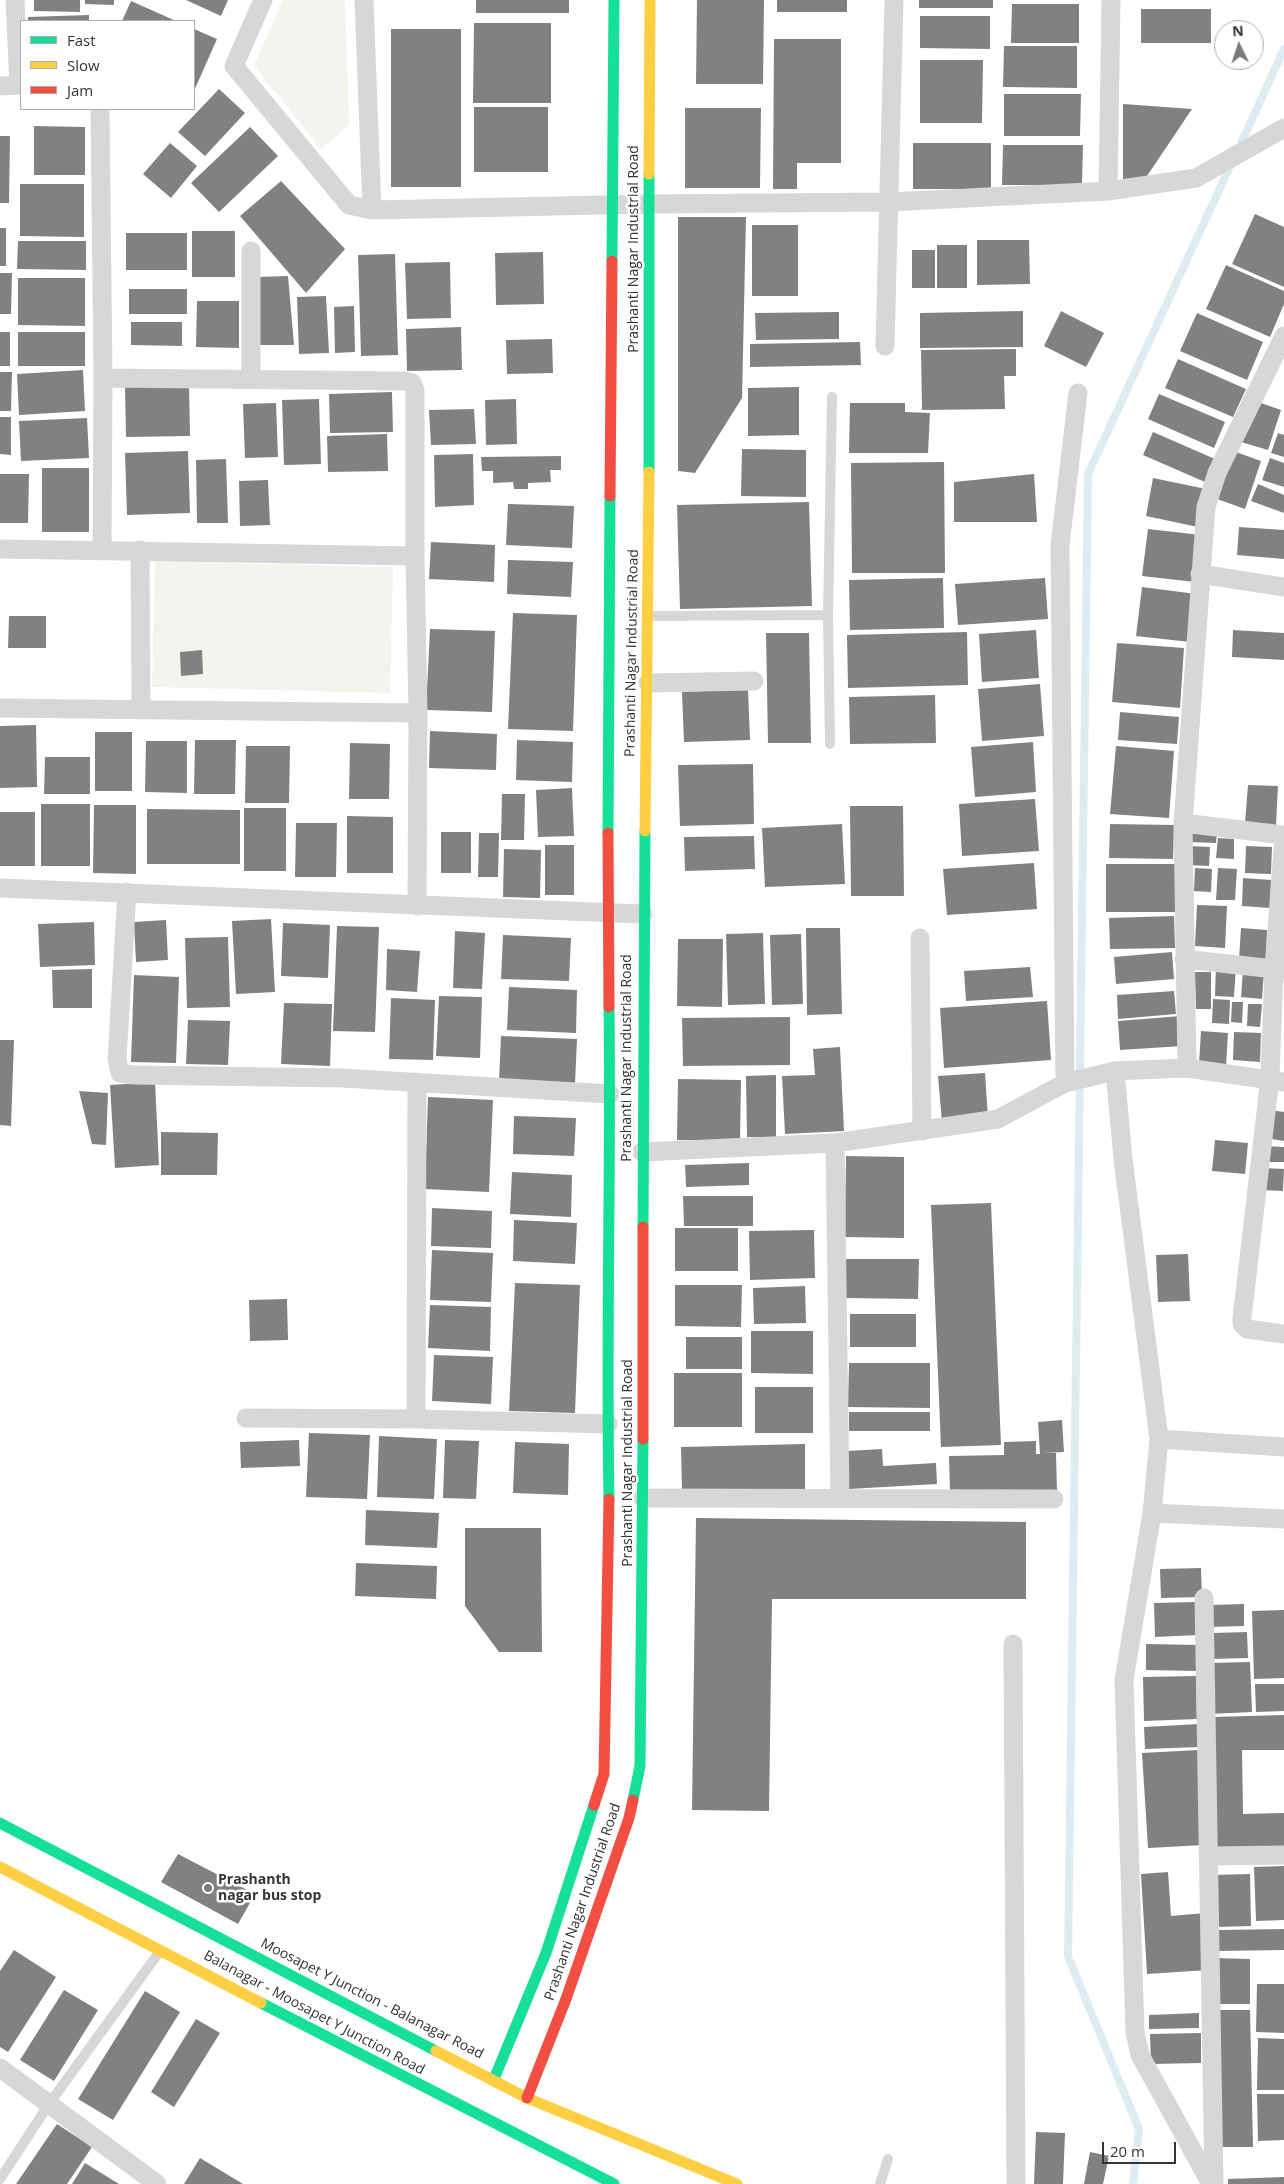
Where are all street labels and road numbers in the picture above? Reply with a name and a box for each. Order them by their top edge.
street label: Prashanti Nagar Industrial Road [626,145,642,353]
street label: Prashanti Nagar Industrial Road [622,549,642,757]
street label: Prashanti Nagar Industrial Road [619,954,635,1162]
street label: Prashanti Nagar Industrial Road [620,1359,636,1567]
street label: Prashanti Nagar Industrial Road [541,1801,625,2003]
street label: Moosapet Y Junction - Balanagar Road [258,1935,486,2063]
street label: Balanagar - Moosapet Y Junction Road [201,1947,427,2079]

